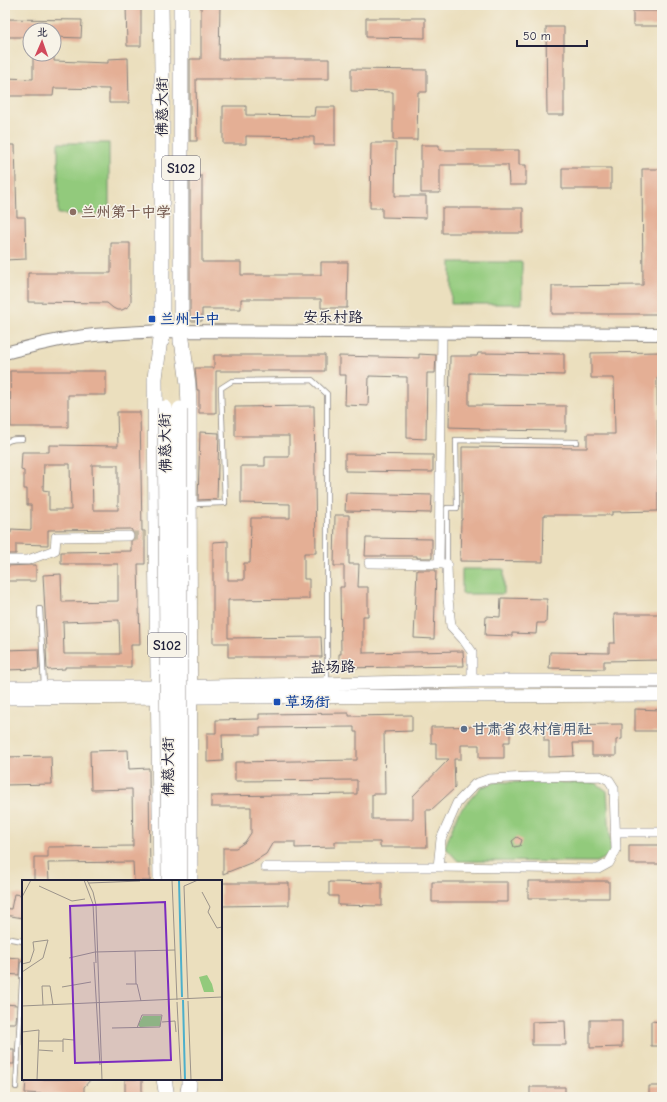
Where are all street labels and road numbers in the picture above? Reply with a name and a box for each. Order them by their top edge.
street label: 佛慈大街 [153,77,171,137]
road number: S102 [162,156,200,180]
street label: 安乐村路 [303,308,363,326]
street label: 佛慈大街 [155,413,175,473]
road number: S102 [148,633,186,657]
street label: 盐场路 [310,658,356,676]
street label: 佛慈大街 [159,737,177,797]

